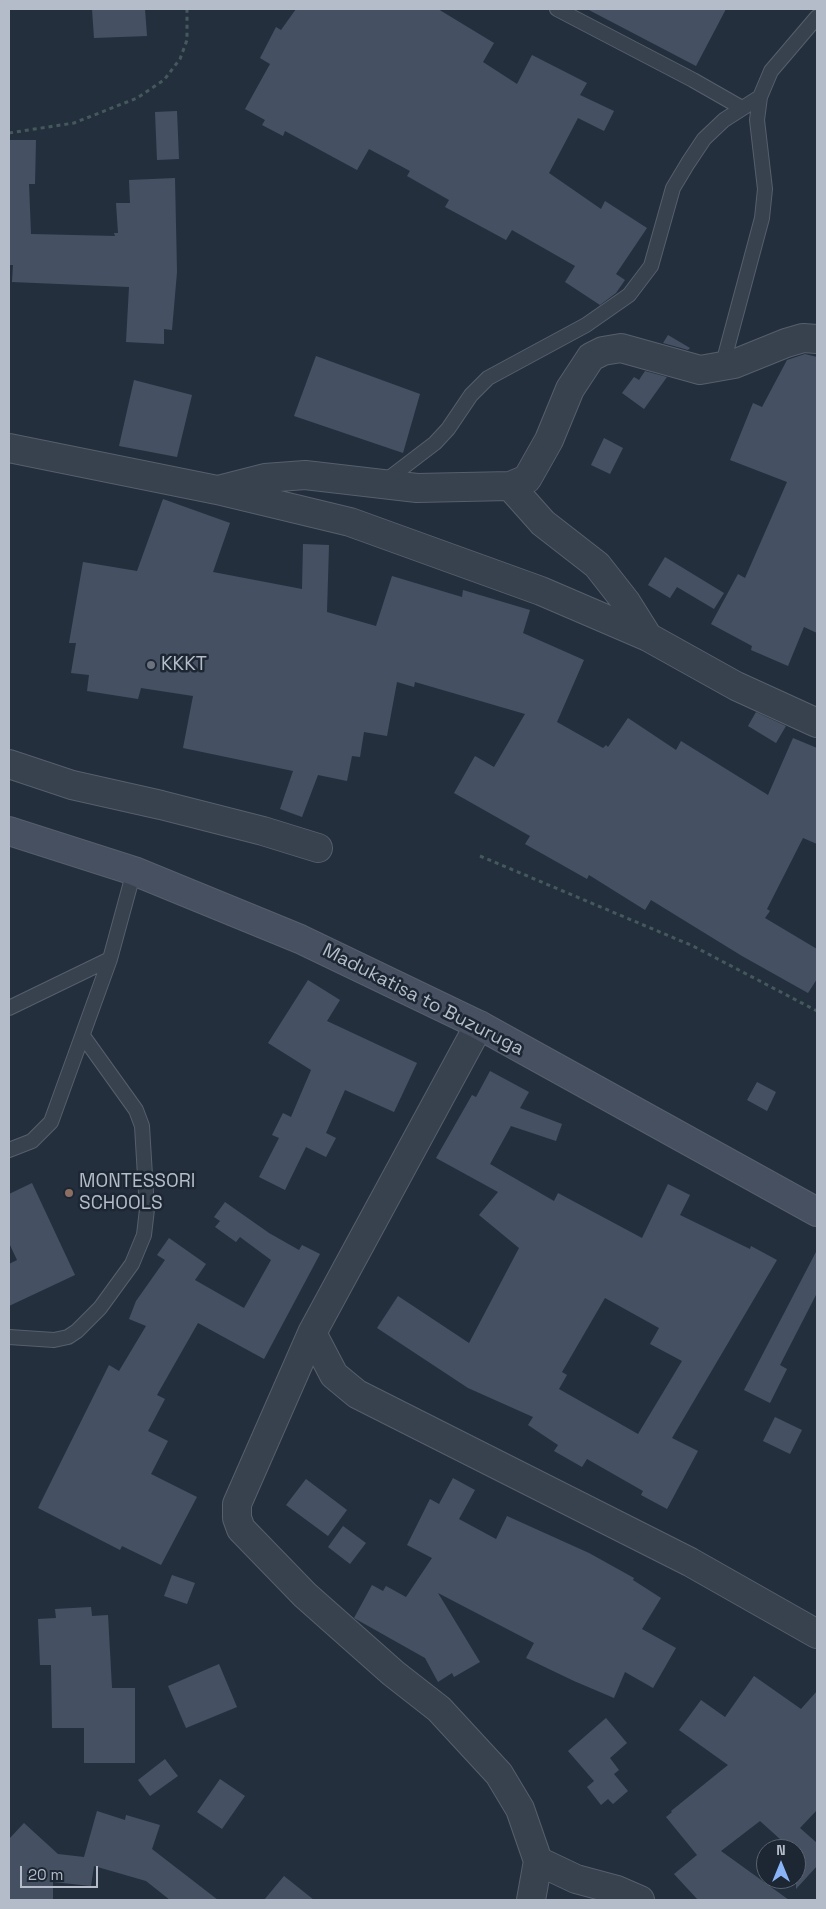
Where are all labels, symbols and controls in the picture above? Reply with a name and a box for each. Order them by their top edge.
place label: KKKT [161,654,207,676]
marker: KKKT [145,659,157,671]
street label: Madukatisa to Buzuruga [318,939,528,1061]
place label: MONTESSORI SCHOOLS [79,1171,195,1215]
marker: MONTESSORI SCHOOLS [63,1187,75,1199]
north arrow [756,1839,806,1889]
text: N [776,1841,786,1859]
scale bar [22,1856,100,1888]
text: 20 m [28,1865,63,1884]

